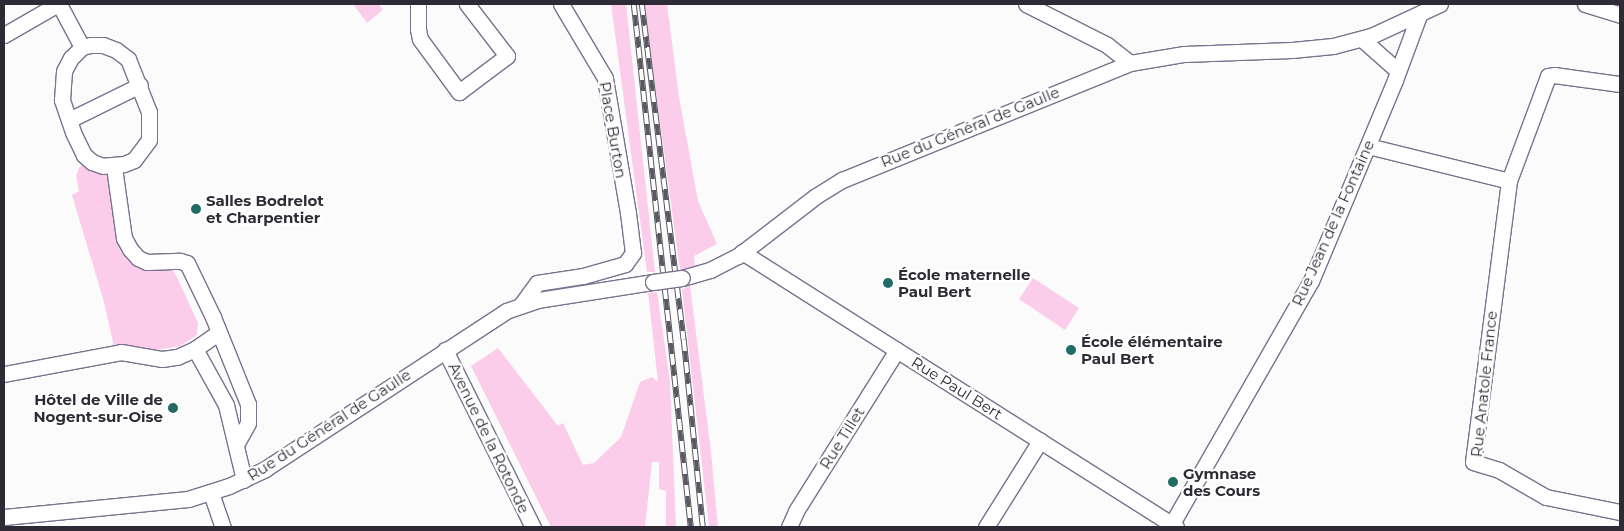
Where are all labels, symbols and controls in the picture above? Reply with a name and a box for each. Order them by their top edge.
street label: Place Burton [596,80,630,180]
street label: Rue du Général de Gaulle [878,83,1062,171]
street label: Rue Jean de la Fontaine [1288,137,1378,309]
place label: Salles Bodrelot et Charpentier [206,191,324,226]
marker: Salles Bodrelot et Charpentier [190,203,202,215]
place label: École maternelle Paul Bert [898,265,1030,300]
marker: École maternelle Paul Bert [882,277,894,289]
street label: Rue Anatole France [1467,310,1501,458]
place label: École élémentaire Paul Bert [1081,332,1223,367]
marker: École élémentaire Paul Bert [1065,344,1077,356]
street label: Rue Paul Bert [908,353,1006,423]
street label: Avenue de la Rotonde [445,360,533,516]
street label: Rue du Général de Gaulle [244,365,414,485]
place label: Hôtel de Ville de Nogent-sur-Oise [34,390,163,425]
marker: Hôtel de Ville de Nogent-sur-Oise [167,402,179,414]
street label: Rue Tillet [816,404,868,472]
place label: Gymnase des Cours [1183,464,1260,499]
marker: Gymnase des Cours [1167,476,1179,488]

